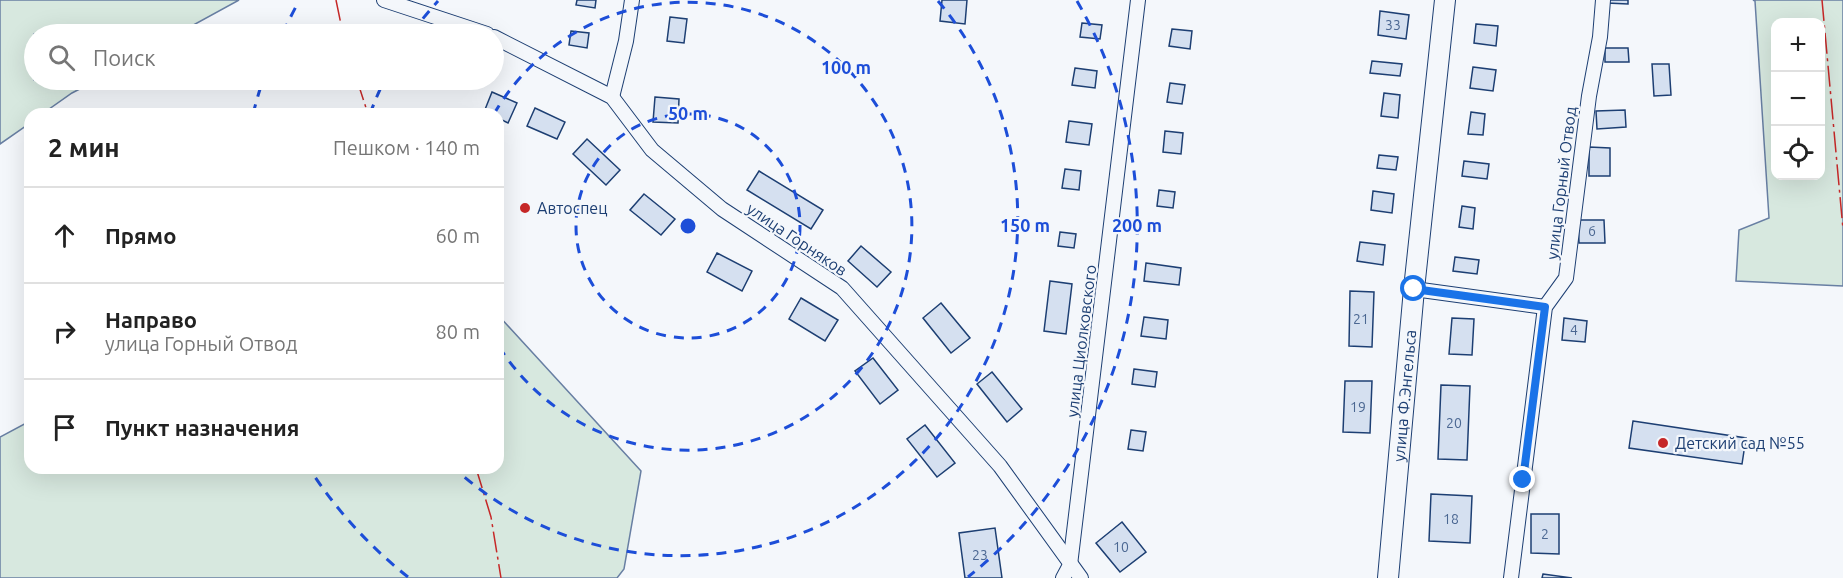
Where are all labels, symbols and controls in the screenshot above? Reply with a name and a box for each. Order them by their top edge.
house number: 33 [1385,17,1401,33]
map controls [1771,18,1825,180]
button: + [1771,18,1825,72]
search box [24,24,504,90]
icon: search [45,41,78,74]
text: Поиск [93,45,156,70]
text: 100 m [821,57,871,77]
button: − [1771,72,1825,126]
text: 50 m [668,103,708,123]
street label: улица Горный Отвод [1543,105,1579,261]
button: locate [1771,126,1825,180]
text: 2 мин [48,133,120,162]
text: Пешком · 140 m [333,136,480,159]
place label: Автоспец [537,199,607,217]
street label: улица Горняков [744,199,850,279]
marker: Автоспец [518,201,532,215]
text: 150 m [1000,215,1050,235]
text: 200 m [1112,215,1162,235]
centre of rings [678,216,698,236]
icon: ahead [48,219,81,252]
text: Прямо [105,223,176,248]
house number: 6 [1588,223,1596,239]
text: 60 m [436,224,480,247]
street label: улица Циолковского [1063,264,1099,418]
route start [1400,275,1426,301]
text: Направо [105,307,197,332]
house number: 21 [1353,311,1369,327]
icon: right [48,315,81,348]
text: 80 m [436,320,480,343]
house number: 4 [1570,322,1578,338]
street label: улица Ф.Энгельса [1389,329,1419,463]
text: улица Горный Отвод [105,332,298,355]
house number: 19 [1350,399,1366,415]
icon: arrive [48,411,81,444]
text: Пункт назначения [105,415,299,440]
house number: 20 [1446,415,1462,431]
place label: Детский сад №55 [1675,434,1805,452]
marker: Детский сад №55 [1656,436,1670,450]
route end [1509,466,1535,492]
house number: 18 [1443,511,1459,527]
house number: 2 [1541,526,1549,542]
house number: 10 [1113,539,1129,555]
house number: 23 [972,547,988,563]

